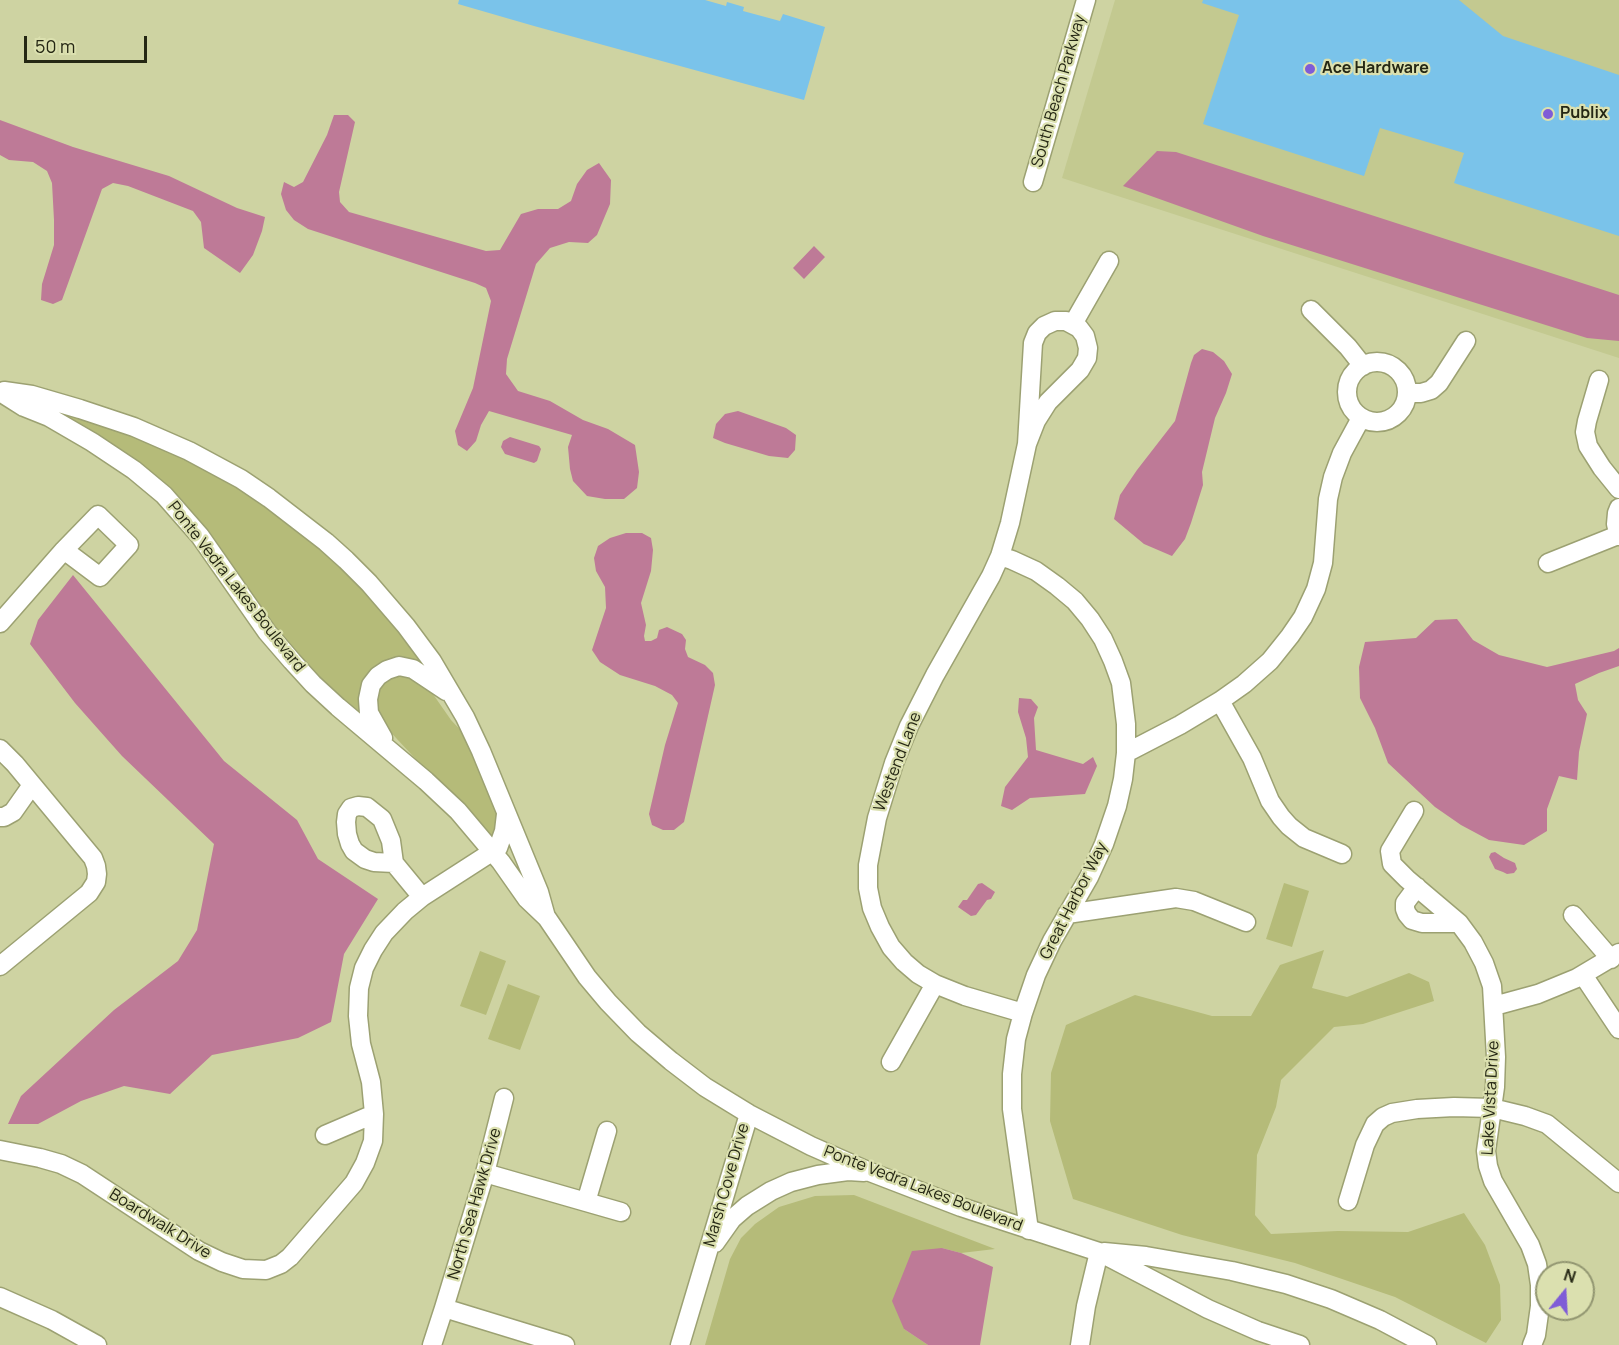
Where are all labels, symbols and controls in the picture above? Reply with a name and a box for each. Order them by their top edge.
street label: South Beach Parkway [1028,12,1090,170]
scale bar [27,24,150,62]
text: 50 m [35,34,75,58]
place label: Ace Hardware [1322,59,1429,79]
marker: Ace Hardware [1303,62,1317,76]
place label: Publix [1560,104,1608,124]
marker: Publix [1541,107,1555,121]
street label: Ponte Vedra Lakes Boulevard [163,498,309,676]
street label: Westend Lane [870,710,926,814]
street label: Great Harbor Way [1036,839,1112,963]
street label: Lake Vista Drive [1478,1040,1504,1156]
street label: Marsh Cove Drive [700,1121,754,1249]
street label: North Sea Hawk Drive [444,1126,506,1282]
street label: Ponte Vedra Lakes Boulevard [821,1142,1025,1236]
street label: Boardwalk Drive [106,1185,214,1263]
north arrow [1535,1261,1595,1321]
text: N [1561,1264,1579,1288]

